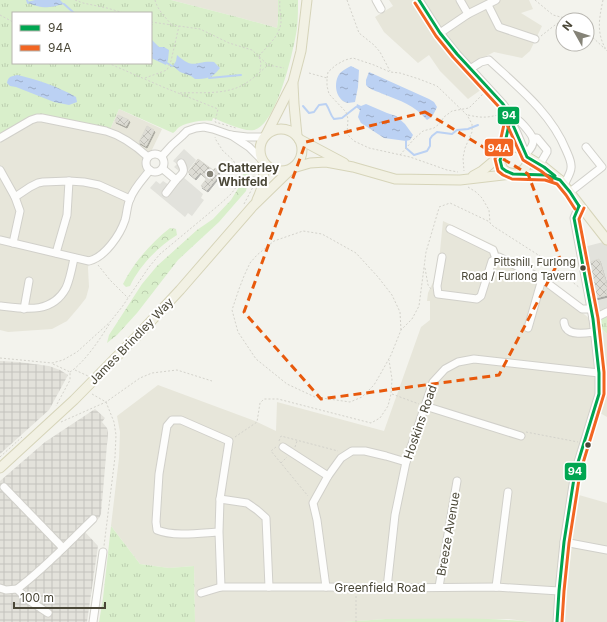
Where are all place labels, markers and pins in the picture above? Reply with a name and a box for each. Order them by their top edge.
place label: Chatterley Whitfeld [218,160,280,189]
marker: Chatterley Whitfeld [205,169,215,179]
place label: Pittshill, Furlong Road / Furlong Tavern [461,255,576,283]
marker: Pittshill, Furlong Road / Furlong Tavern [578,263,588,273]
unlabelled marker [583,440,593,450]

